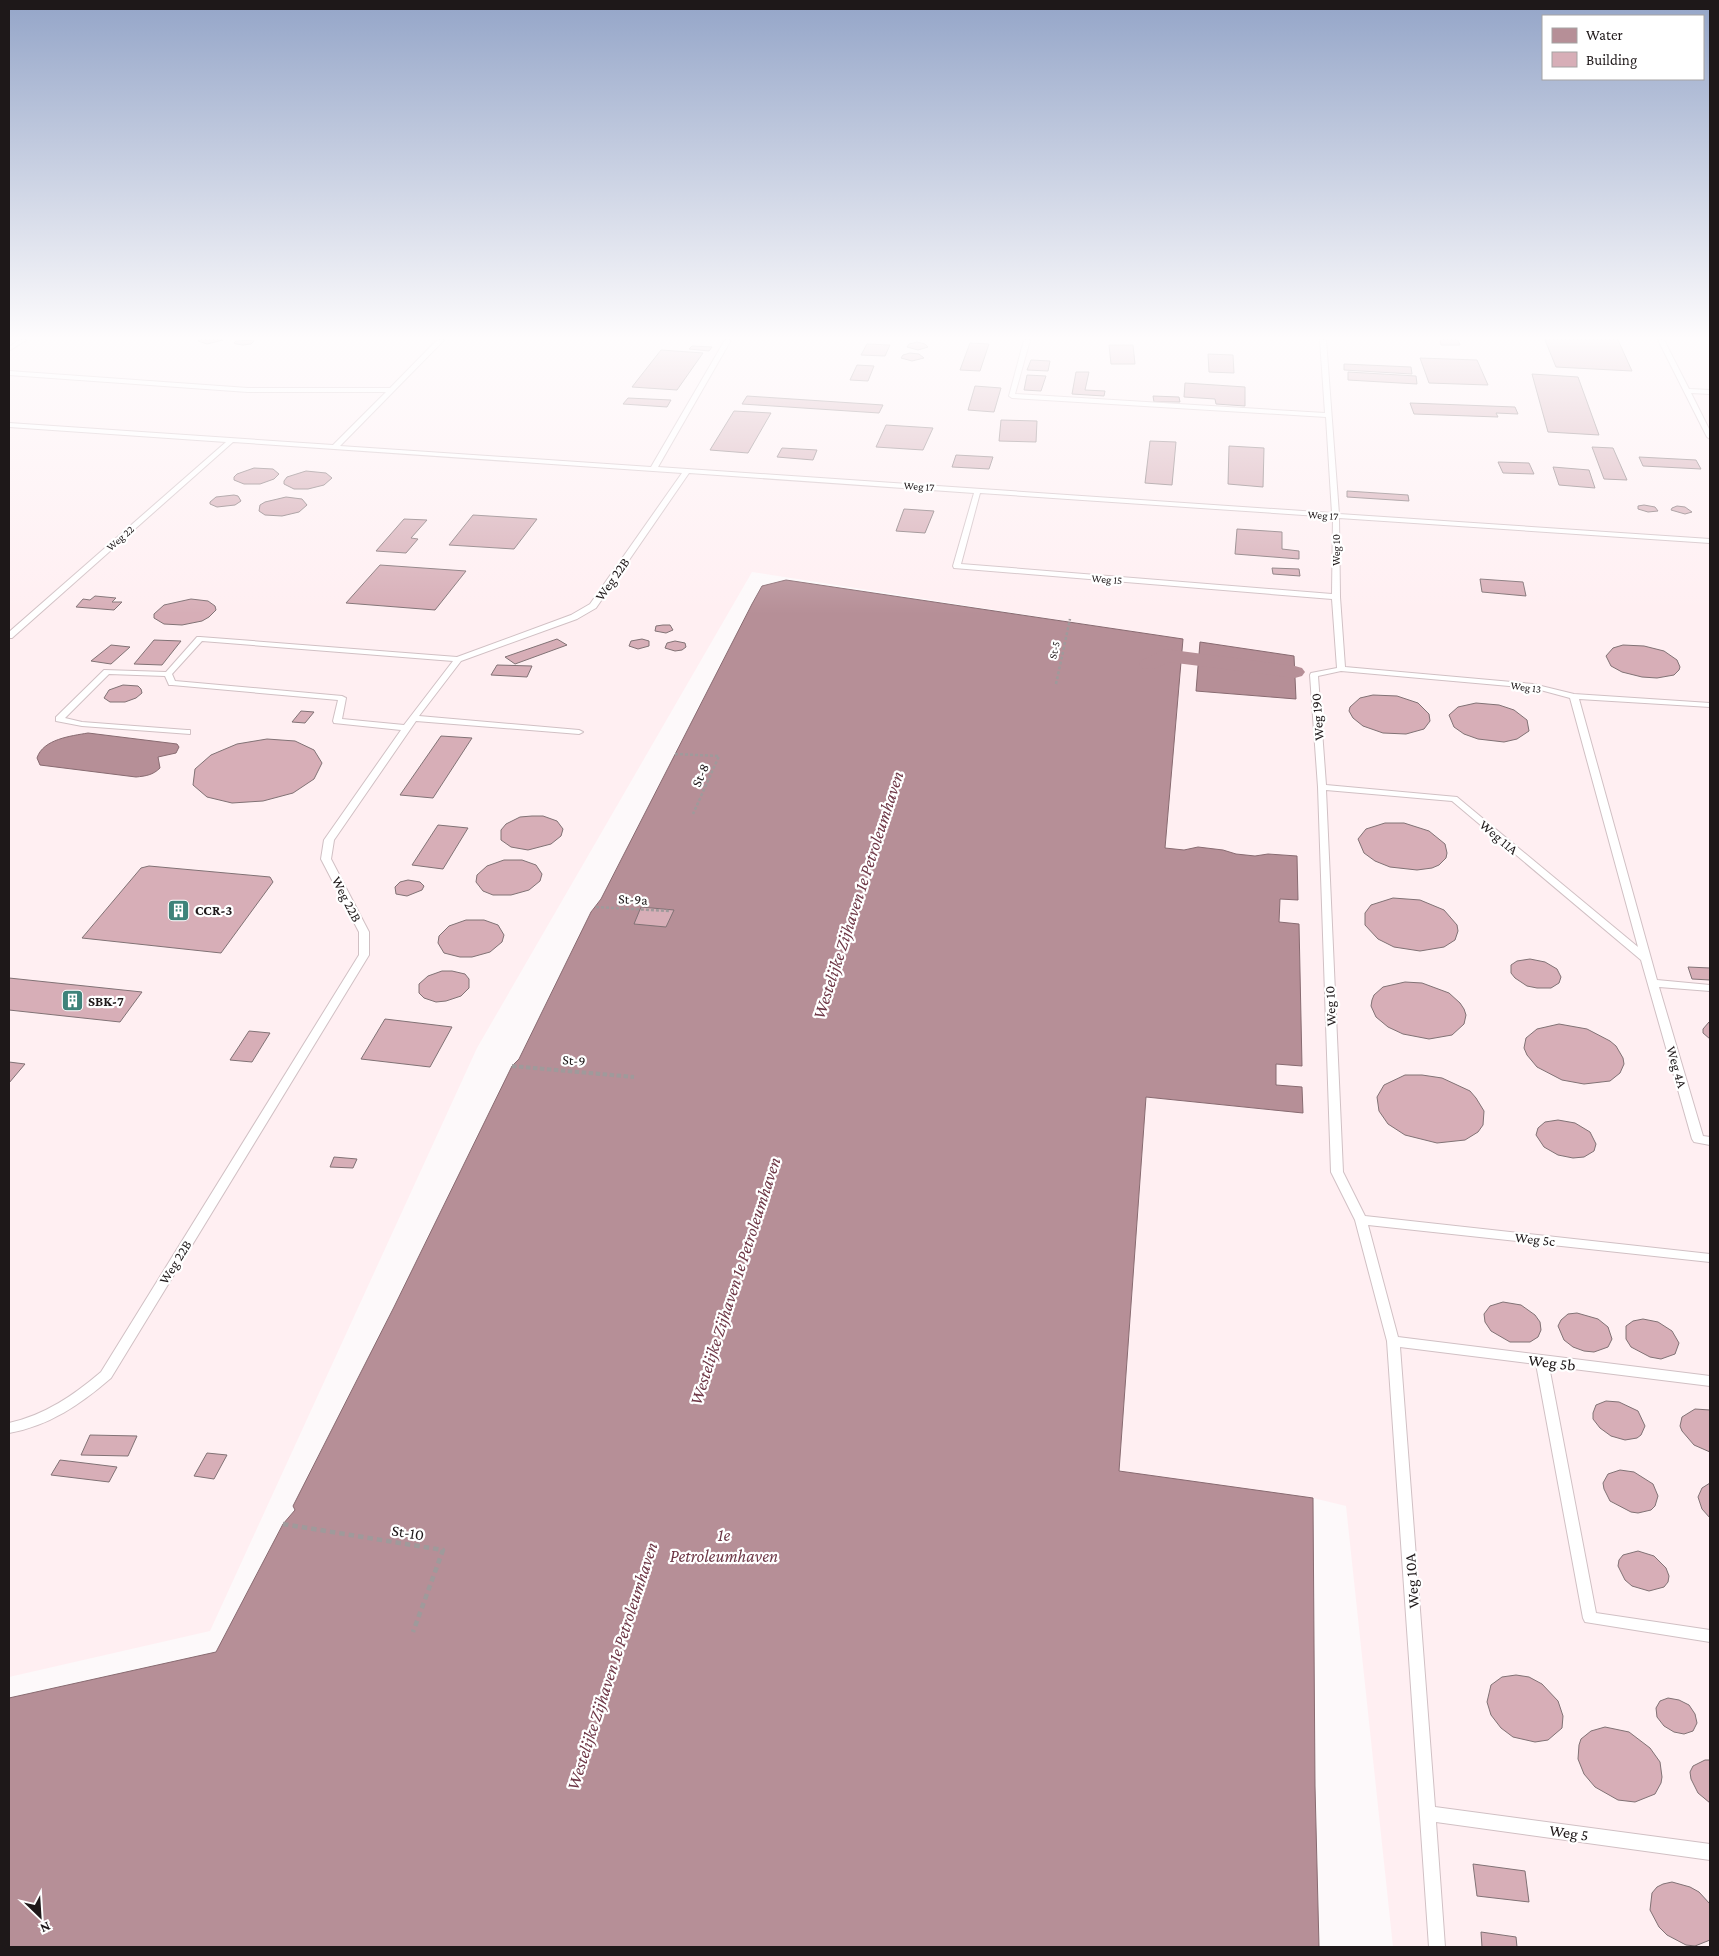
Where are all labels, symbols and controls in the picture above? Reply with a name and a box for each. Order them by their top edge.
legend [1542,15,1704,80]
text: Water [1586,27,1623,43]
text: Building [1586,52,1637,69]
street label: Weg 17 [903,479,935,494]
street label: Weg 17 [1307,508,1339,523]
street label: Weg 22 [104,523,137,554]
street label: Weg 10 [1330,534,1343,566]
street label: Weg 22B [591,554,633,604]
street label: Weg 15 [1091,572,1123,587]
street label: St-5 [1046,640,1062,660]
street label: Weg 13 [1510,679,1542,696]
street label: Weg 190 [1307,693,1327,741]
street label: St-8 [688,761,712,789]
water label: Westelijke Zijhaven 1e Petroleumhaven [808,769,909,1022]
street label: Weg 11A [1477,816,1521,858]
street label: Weg 22B [329,874,365,925]
street label: St-9a [618,890,649,908]
building icon: CCR-3 [167,898,191,922]
place label: CCR-3 [195,902,232,918]
street label: Weg 10 [1321,985,1339,1026]
building icon: SBK-7 [60,989,84,1013]
place label: SBK-7 [88,993,124,1009]
street label: Weg 4A [1663,1044,1691,1090]
street label: St-9 [562,1051,586,1069]
water label: Westelijke Zijhaven 1e Petroleumhaven [685,1155,786,1408]
street label: Weg 5c [1514,1229,1556,1249]
street label: Weg 22B [155,1237,195,1287]
street label: Weg 5b [1527,1351,1577,1375]
street label: St-10 [390,1522,425,1543]
water label: 1e Petroleumhaven [670,1525,778,1566]
water label: Westelijke Zijhaven 1e Petroleumhaven [562,1540,663,1793]
street label: Weg 10A [1401,1552,1423,1609]
street label: Weg 5 [1548,1821,1590,1845]
north arrow [15,1891,65,1941]
text: N [37,1919,53,1937]

